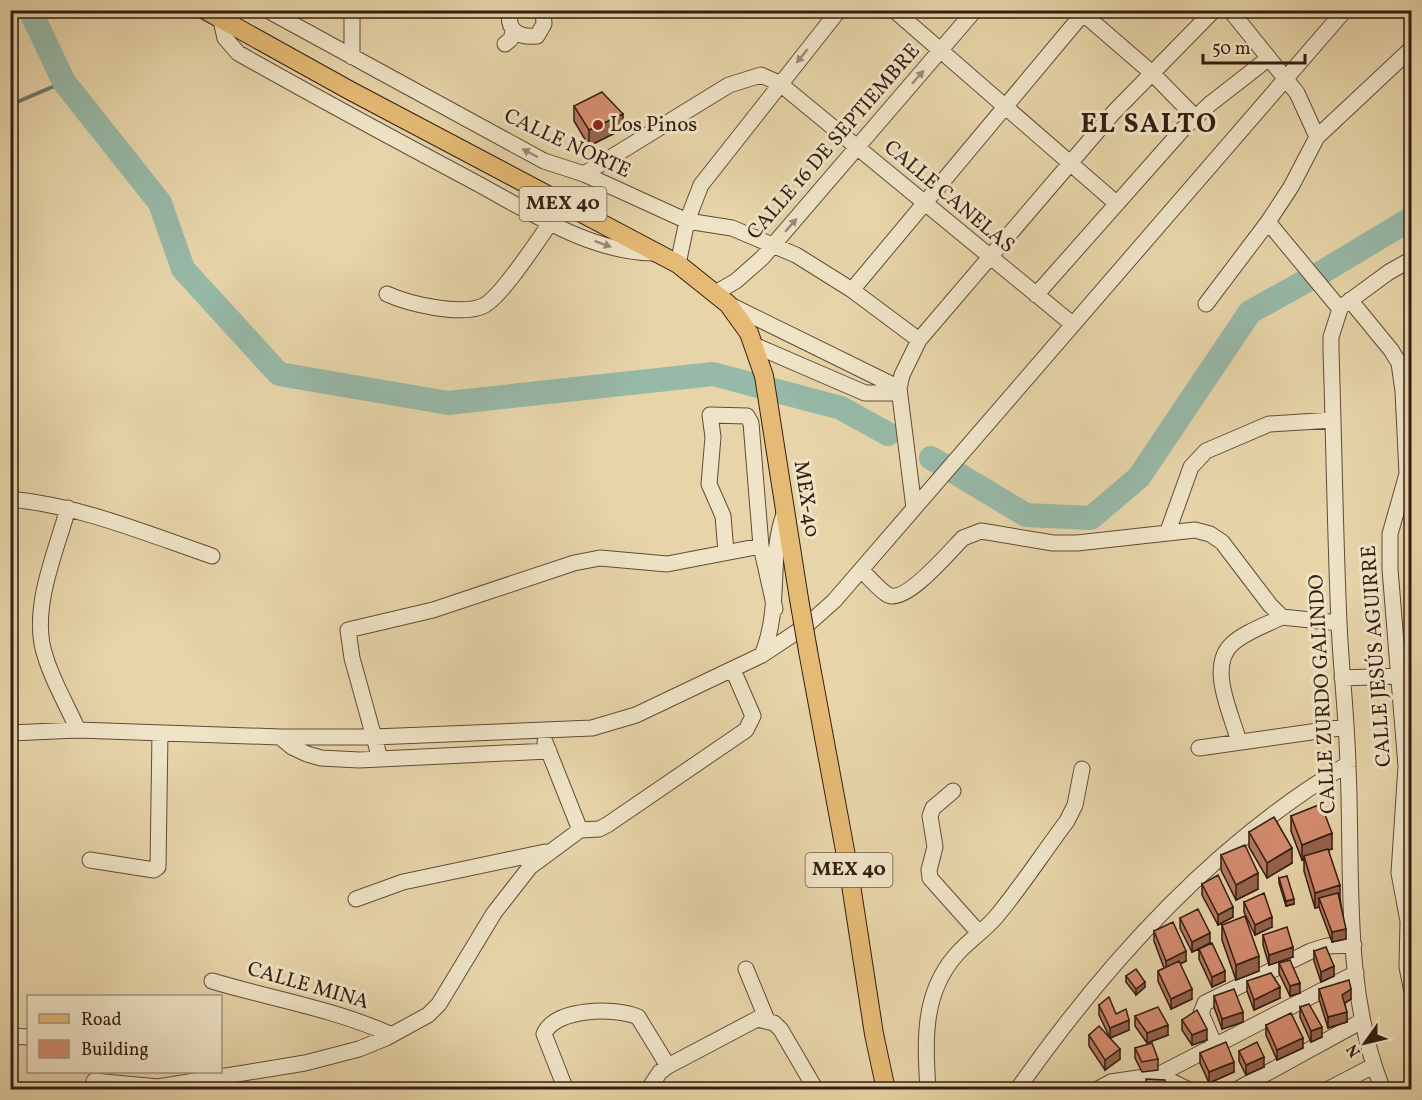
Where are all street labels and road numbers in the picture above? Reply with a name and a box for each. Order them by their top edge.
street label: CALLE 16 DE SEPTIEMBRE [741,38,927,246]
street label: CALLE NORTE [499,102,635,186]
street label: CALLE CANELAS [877,134,1021,260]
road number: MEX 40 [520,187,606,221]
street label: MEX-40 [786,459,826,539]
street label: CALLE JESÚS AGUIRRE [1355,544,1399,768]
street label: CALLE ZURDO GALINDO [1302,573,1344,815]
road number: MEX 40 [806,853,892,887]
street label: CALLE MINA [244,955,372,1017]

